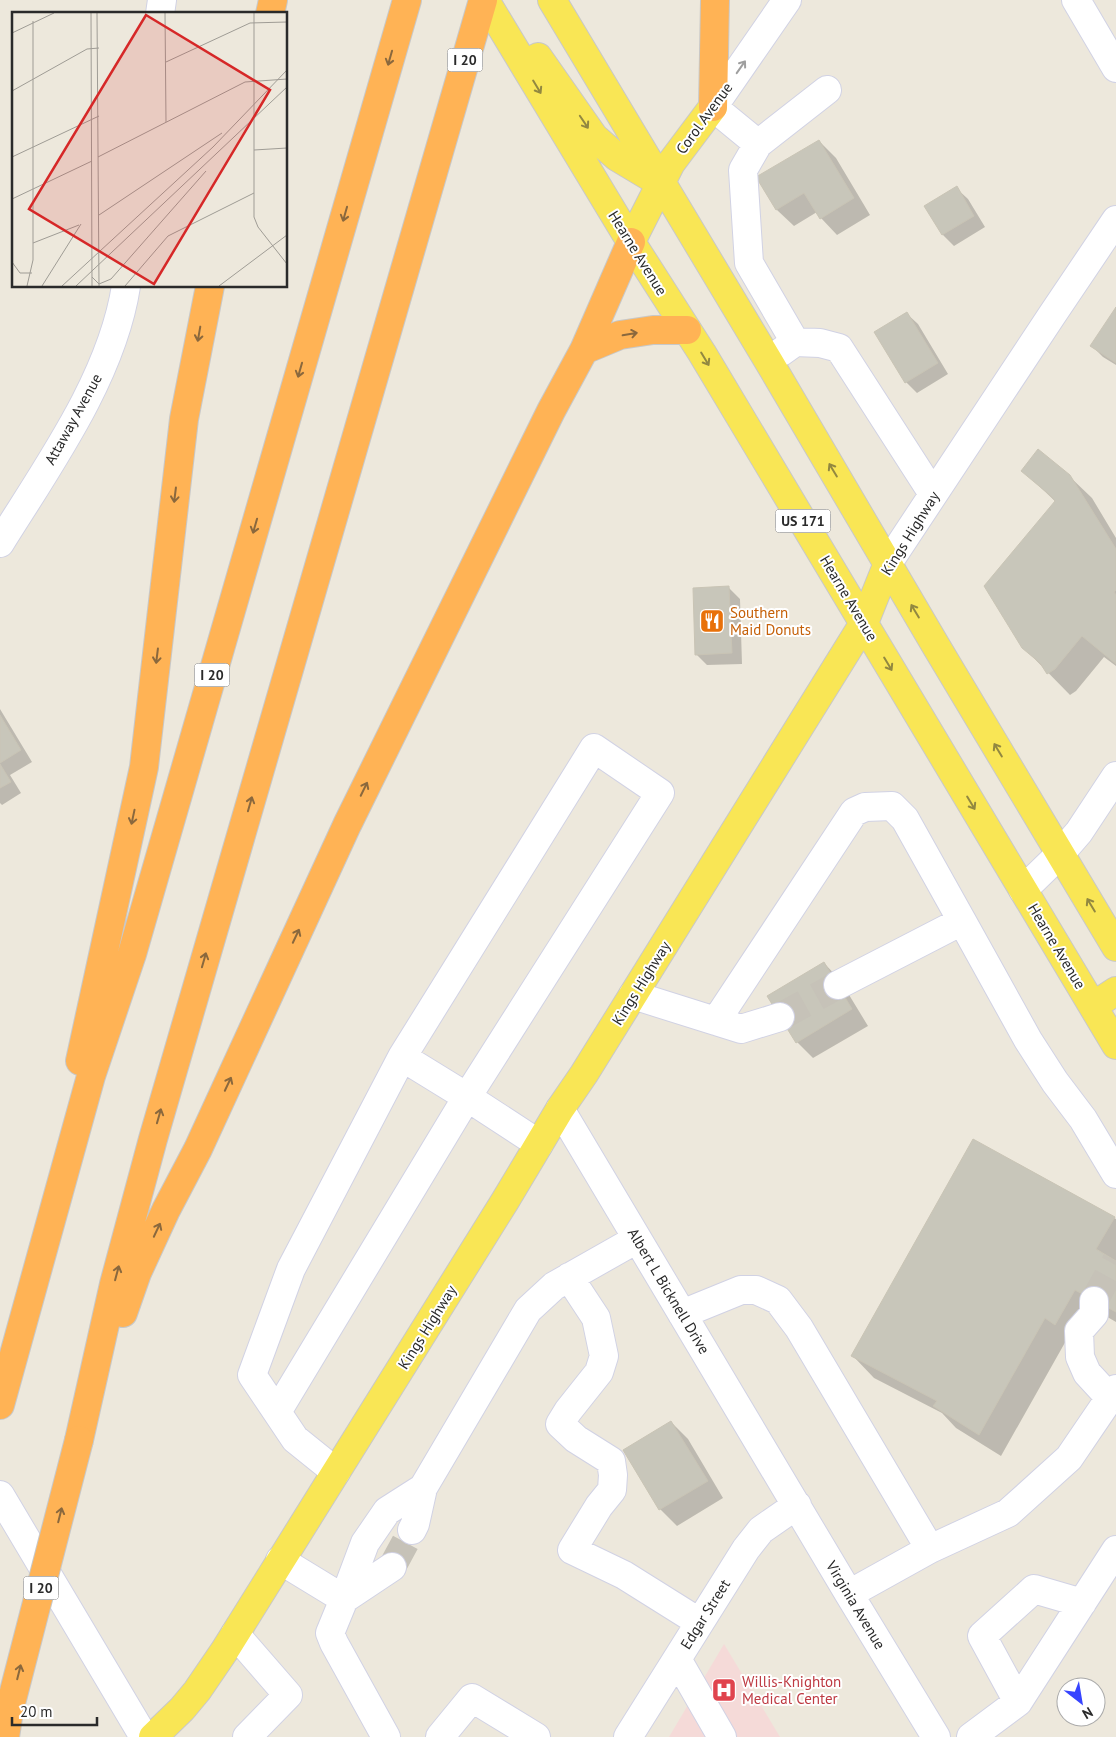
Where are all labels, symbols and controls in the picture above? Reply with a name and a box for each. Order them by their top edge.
inset map [12,12,288,288]
road number: I 20 [448,48,482,72]
one-way arrow [385,49,395,65]
one-way arrow [736,60,746,74]
street label: Corol Avenue [672,78,736,158]
one-way arrow [533,79,543,93]
one-way arrow [579,115,589,129]
one-way arrow [340,205,350,221]
street label: Hearne Avenue [604,207,672,299]
one-way arrow [194,326,204,342]
one-way arrow [621,328,637,338]
one-way arrow [701,352,711,366]
one-way arrow [295,361,305,377]
street label: Attaway Avenue [40,370,106,468]
one-way arrow [828,464,838,478]
one-way arrow [170,486,180,502]
street label: Kings Highway [877,487,943,579]
road number: US 171 [776,510,830,532]
one-way arrow [250,518,260,534]
street label: Hearne Avenue [816,552,882,644]
place label: Southern Maid Donuts [730,603,811,639]
one-way arrow [910,604,920,618]
restaurant icon: Southern Maid Donuts [699,608,725,634]
one-way arrow [152,648,162,664]
one-way arrow [883,656,893,670]
road number: I 20 [194,664,230,686]
one-way arrow [993,744,1003,758]
one-way arrow [360,782,369,797]
one-way arrow [245,796,255,812]
one-way arrow [967,796,977,810]
one-way arrow [128,808,137,824]
one-way arrow [1085,898,1095,912]
street label: Hearne Avenue [1024,900,1090,992]
one-way arrow [291,929,301,944]
street label: Kings Highway [608,937,674,1029]
one-way arrow [200,952,210,968]
one-way arrow [224,1077,233,1092]
one-way arrow [155,1108,165,1124]
one-way arrow [153,1223,162,1238]
street label: Albert L Bicknell Drive [624,1225,714,1357]
one-way arrow [113,1265,122,1281]
street label: Kings Highway [394,1281,460,1373]
one-way arrow [56,1508,65,1524]
street label: Virginia Avenue [822,1556,890,1653]
street label: Edgar Street [676,1575,734,1653]
road number: I 20 [23,1576,58,1600]
one-way arrow [15,1665,25,1681]
place label: Willis-Knighton Medical Center [742,1672,841,1708]
hospital icon: Willis-Knighton Medical Center [711,1677,737,1703]
north arrow [1056,1677,1106,1727]
scale bar [12,1694,98,1726]
text: 20 m [20,1702,53,1721]
text: N [1079,1703,1096,1723]

